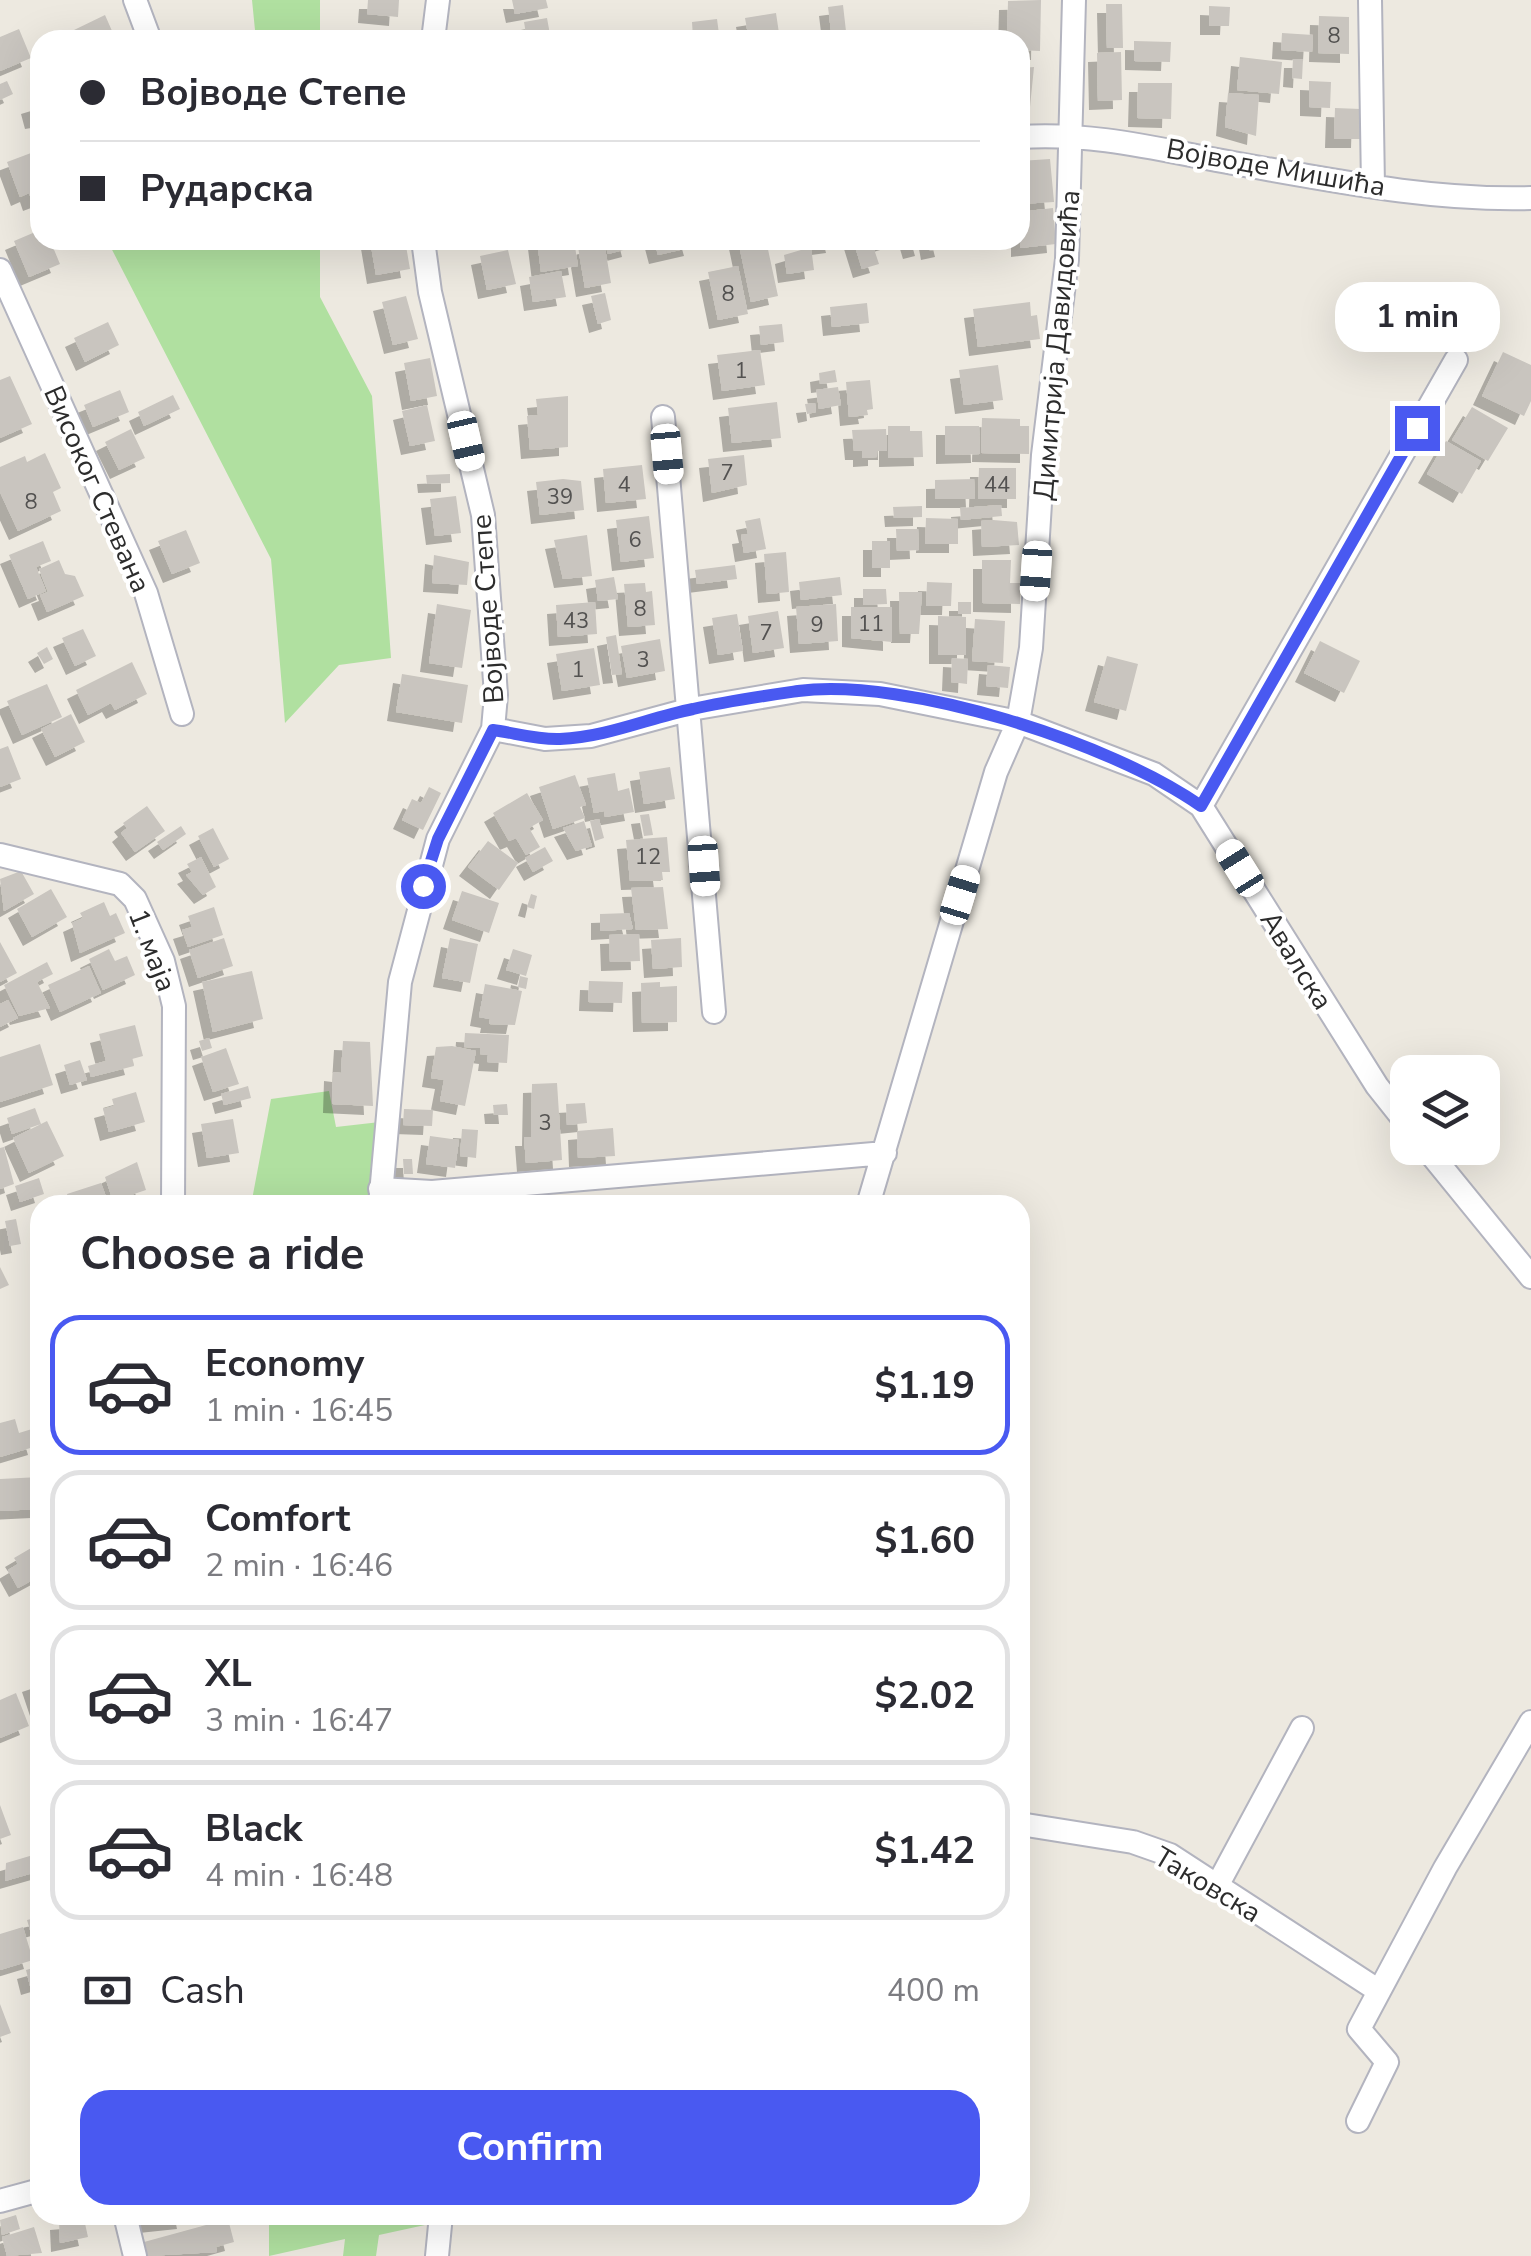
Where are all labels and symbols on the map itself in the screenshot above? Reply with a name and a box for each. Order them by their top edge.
house number: 8 [1327,21,1341,51]
street label: Војводе Мишића [1163,130,1388,206]
street label: Димитрија Давидовића [1024,188,1089,502]
house number: 8 [721,279,735,309]
callout: 1 min [1334,283,1500,353]
house number: 1 [734,356,748,386]
street label: Високог Стевана [34,380,160,599]
route end [1395,406,1440,451]
car [445,408,487,474]
car [649,423,685,485]
house number: 7 [720,458,734,488]
house number: 4 [617,470,631,500]
house number: 44 [984,470,1010,500]
house number: 39 [547,482,573,512]
house number: 8 [24,487,38,517]
street label: Војводе Степе [462,513,514,705]
house number: 6 [628,525,642,555]
car [1019,540,1053,602]
house number: 8 [633,594,647,624]
house number: 43 [563,606,589,636]
house number: 11 [858,609,884,639]
house number: 9 [810,610,824,640]
house number: 7 [759,618,773,648]
house number: 3 [636,645,650,675]
house number: 1 [571,655,585,685]
car [687,835,721,897]
car [1211,835,1269,901]
house number: 12 [635,842,661,872]
car [937,862,983,928]
route start [401,864,446,909]
street label: 1. маја [119,903,185,997]
street label: Авалска [1251,904,1341,1017]
house number: 3 [538,1108,552,1138]
street label: Таковска [1147,1838,1268,1932]

